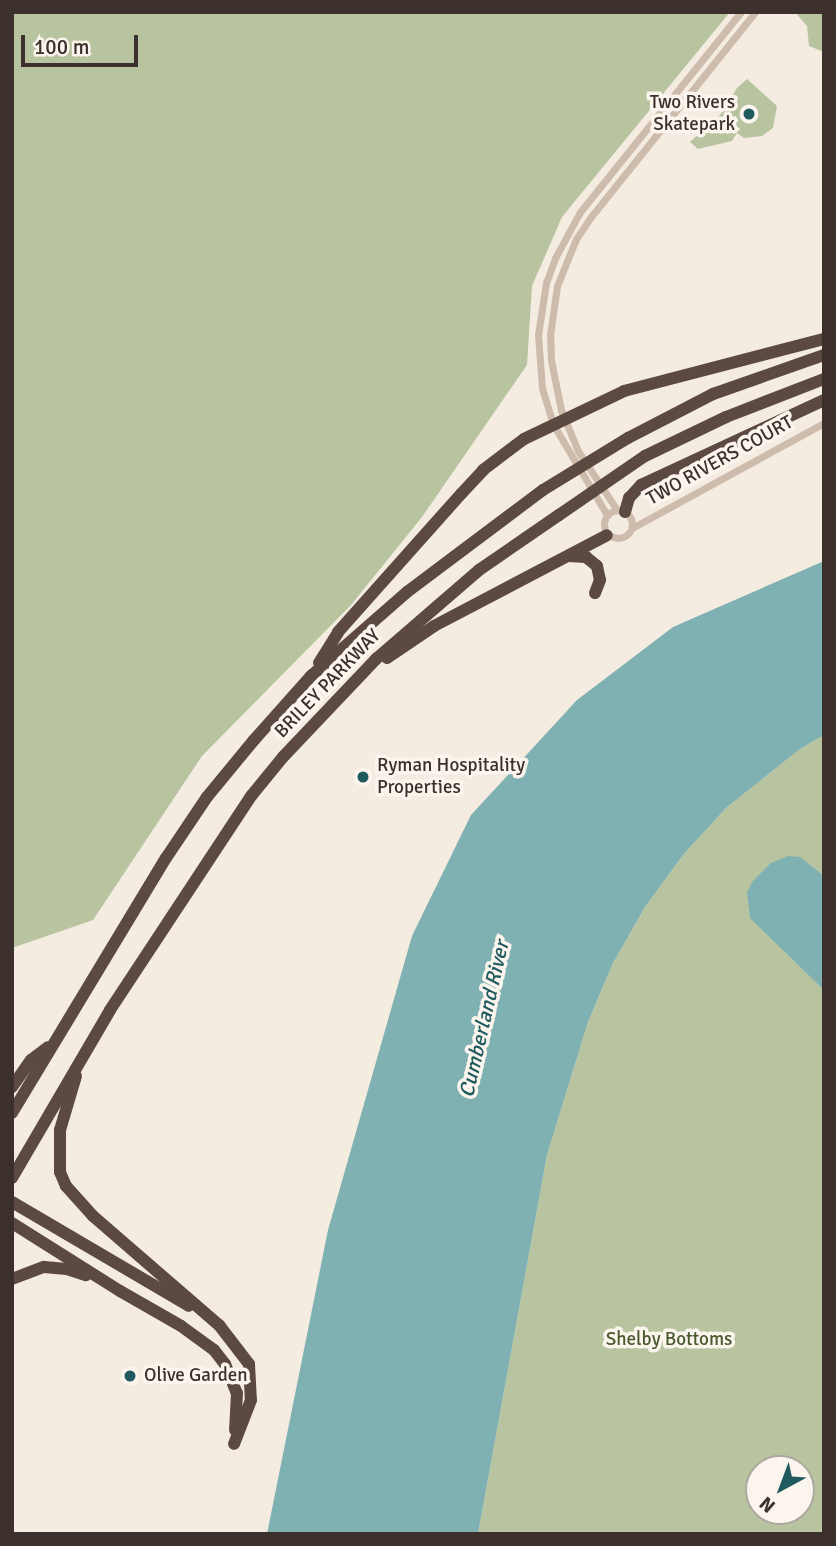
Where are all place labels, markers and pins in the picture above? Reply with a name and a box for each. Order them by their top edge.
place label: Two Rivers Skatepark [650,92,735,136]
marker: Two Rivers Skatepark [741,106,757,122]
place label: Ryman Hospitality Properties [377,755,525,799]
marker: Ryman Hospitality Properties [355,769,371,785]
place label: Olive Garden [144,1365,248,1387]
marker: Olive Garden [122,1368,138,1384]

